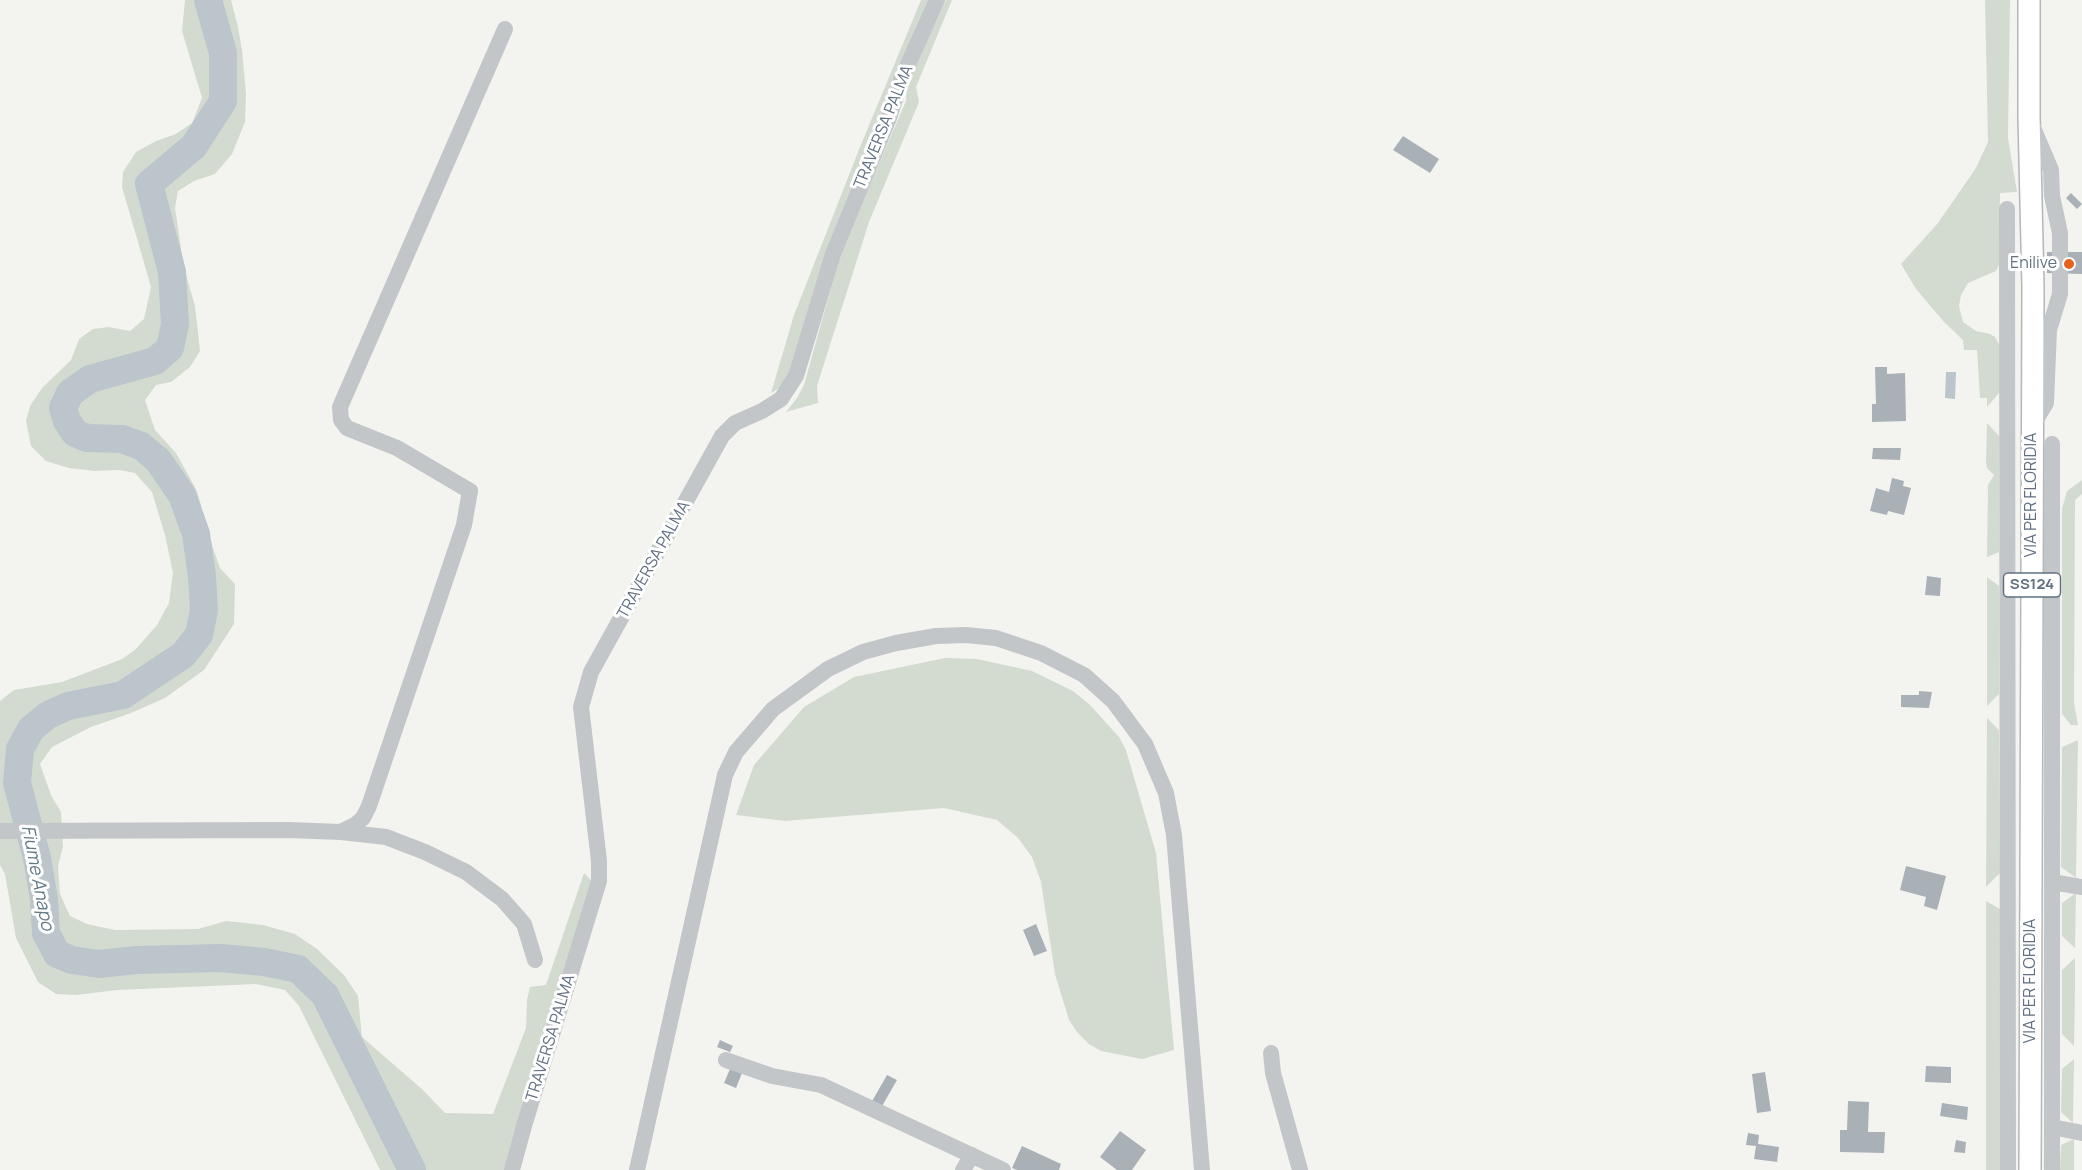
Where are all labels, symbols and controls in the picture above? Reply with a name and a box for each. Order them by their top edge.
street label: TRAVERSA PALMA [850,62,918,192]
place label: Enilive [2010,254,2057,274]
marker: Enilive [2062,257,2076,271]
street label: VIA PER FLORIDIA [2022,433,2042,557]
street label: TRAVERSA PALMA [614,498,694,622]
road number: SS124 [2004,573,2060,597]
water label: Fiume Anapo [16,824,58,932]
street label: VIA PER FLORIDIA [2021,919,2041,1043]
street label: TRAVERSA PALMA [523,972,579,1104]

